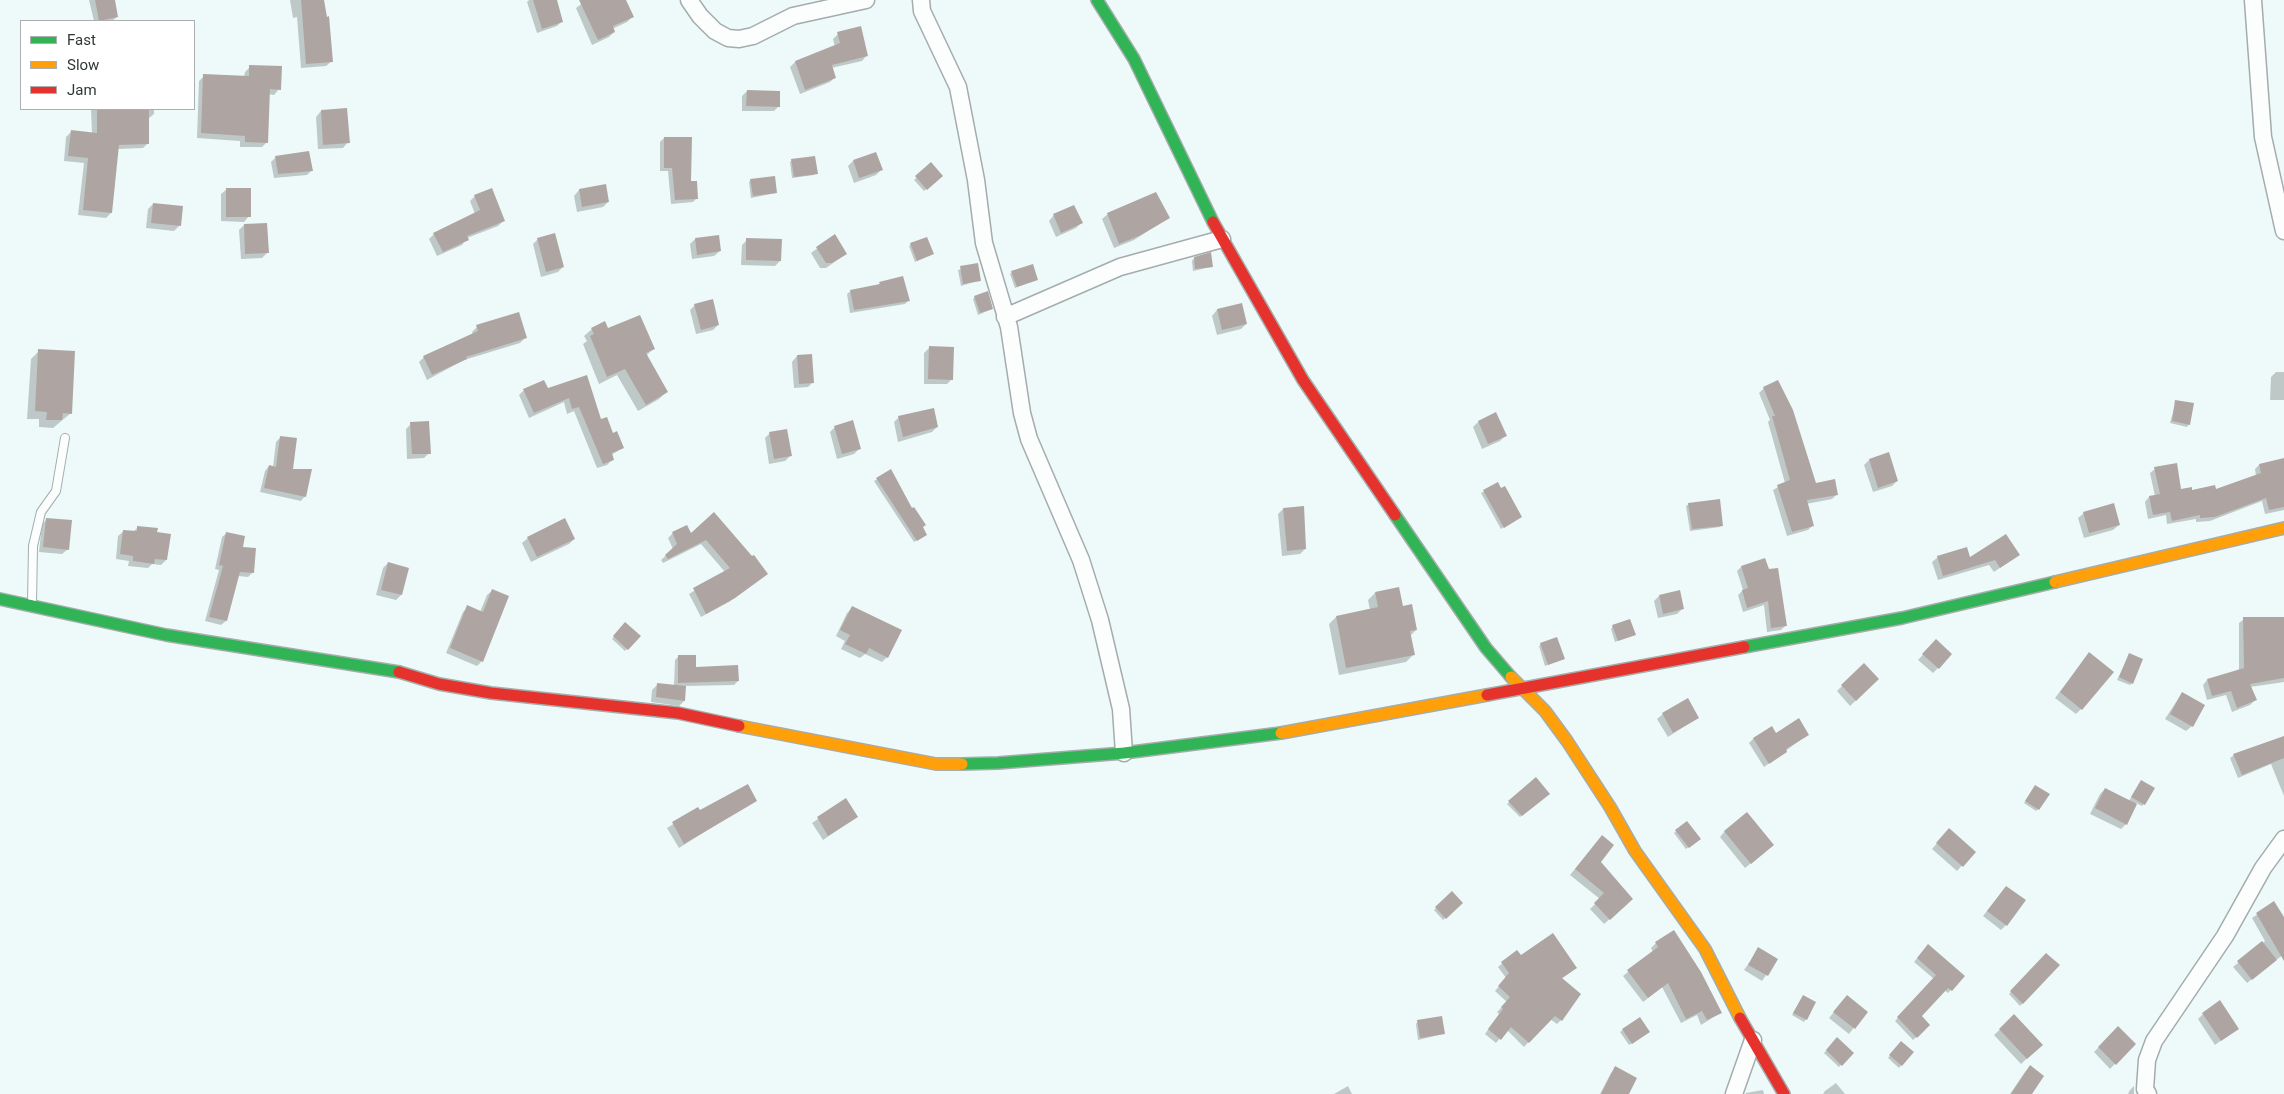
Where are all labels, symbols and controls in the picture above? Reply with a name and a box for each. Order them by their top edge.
legend [20,20,195,110]
text: Fast [67,31,96,49]
text: Slow [67,56,99,74]
text: Jam [67,81,97,99]

